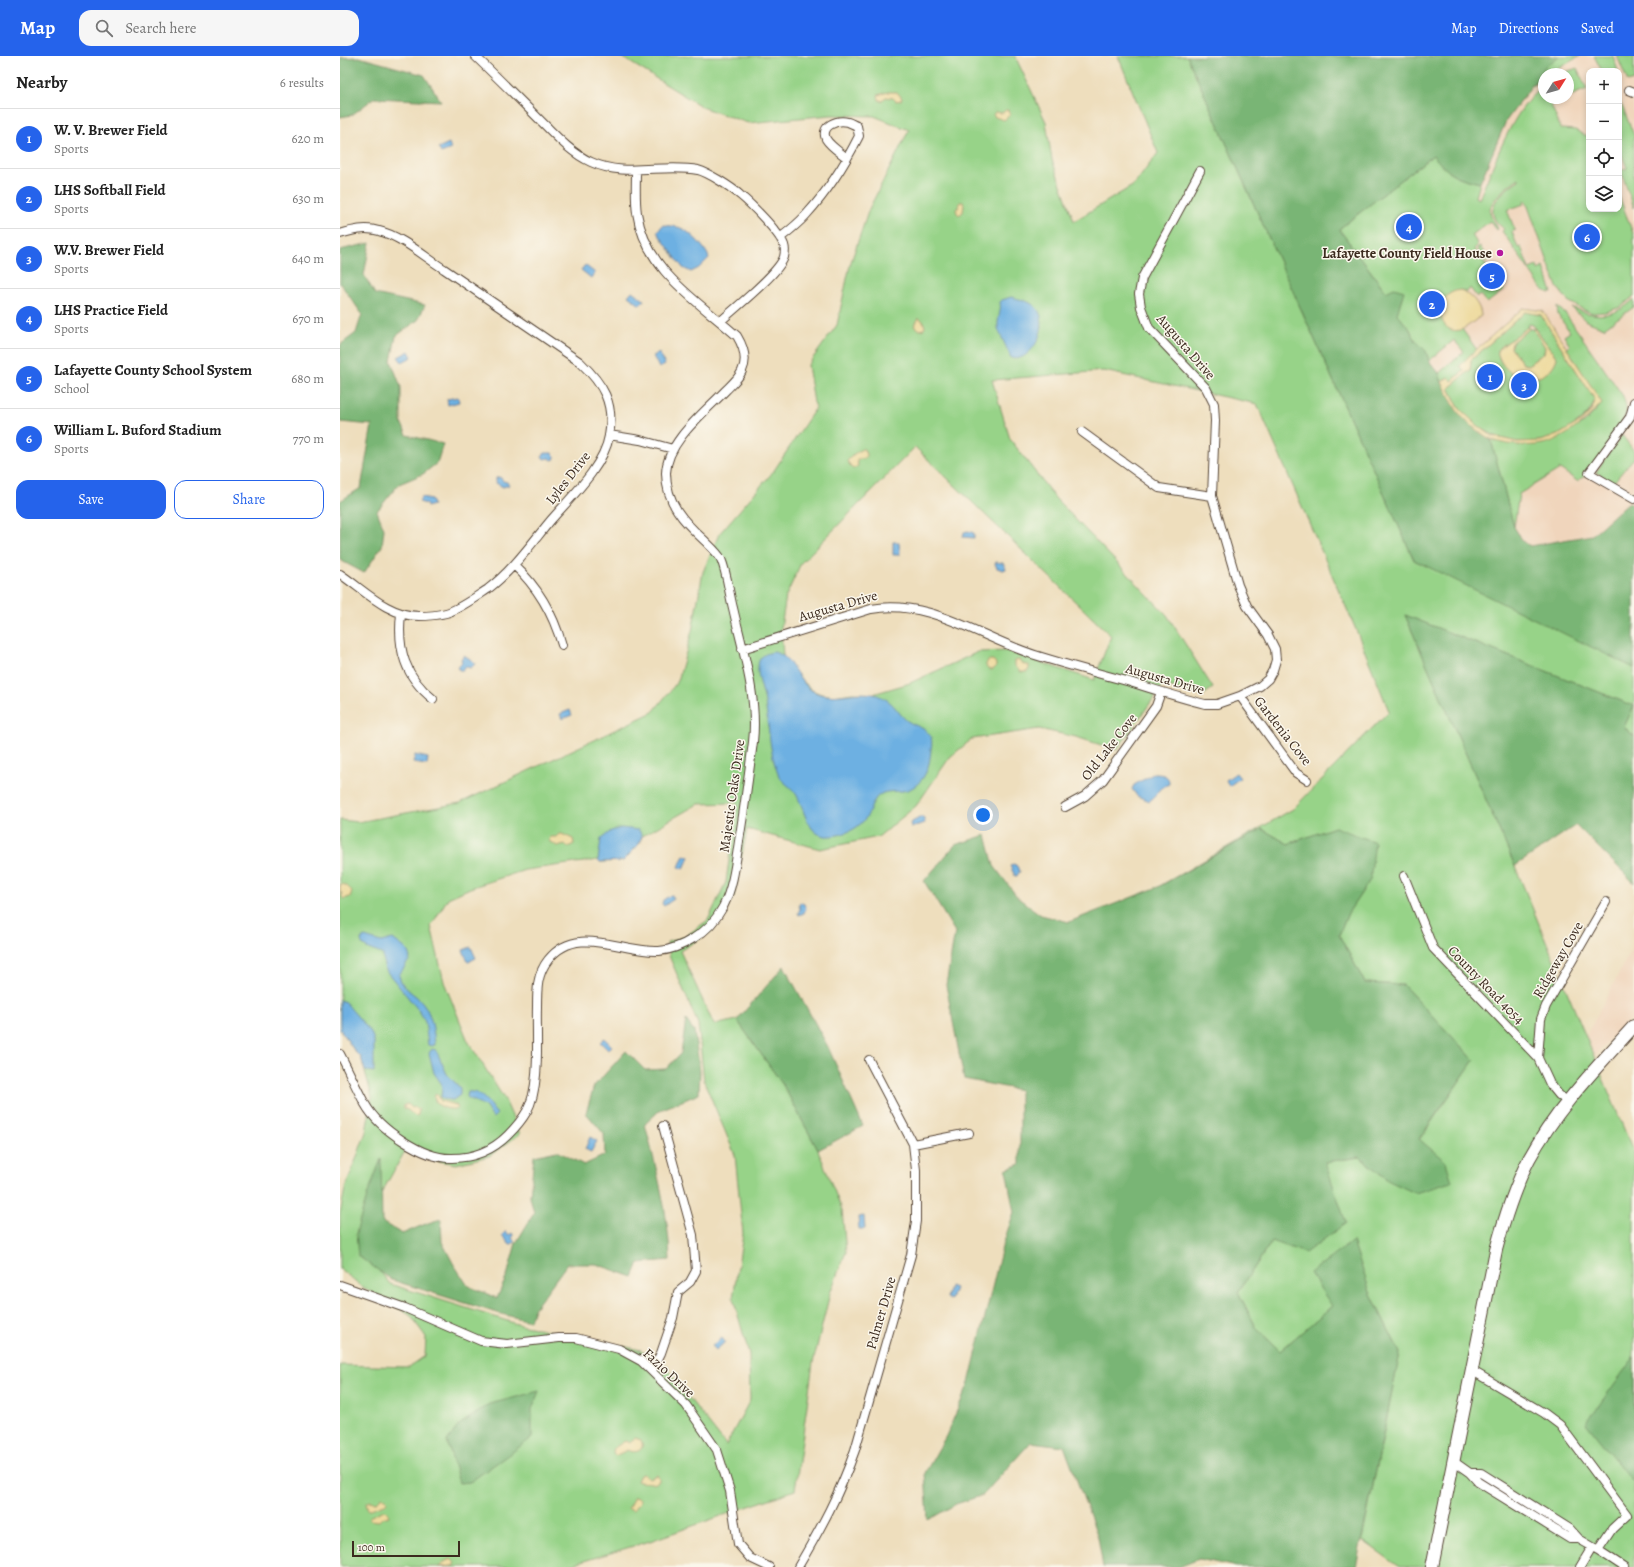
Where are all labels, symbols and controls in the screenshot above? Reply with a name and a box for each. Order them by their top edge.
search box [79,10,359,46]
text: Map [20,15,55,41]
icon: search [93,17,115,39]
text: Search here [125,18,197,38]
text: Map [1451,19,1477,38]
text: Directions [1499,19,1559,38]
text: Saved [1581,19,1614,38]
north arrow [1538,68,1574,104]
map controls [1586,68,1622,212]
button: + [1586,68,1622,104]
text: Nearby [16,71,67,94]
text: 6 results [280,74,324,91]
button: − [1586,104,1622,140]
text: W. V. Brewer Field [54,120,168,140]
text: 1 [27,130,31,147]
text: 620 m [291,130,324,147]
text: Sports [54,140,89,157]
button: locate [1586,140,1622,176]
button: layers [1586,176,1622,212]
text: LHS Softball Field [54,180,166,200]
text: 2 [26,190,32,207]
text: 630 m [292,190,324,207]
text: Sports [54,200,89,217]
pin: 4 [1396,212,1422,242]
pin: 6 [1574,222,1600,252]
text: W.V. Brewer Field [54,240,164,260]
place label: Lafayette County Field House [1322,244,1493,263]
marker: Lafayette County Field House [1495,248,1505,258]
text: 3 [26,250,32,267]
text: 640 m [292,250,324,267]
text: Sports [54,260,89,277]
pin: 5 [1479,261,1505,291]
pin: 2 [1419,289,1445,319]
text: LHS Practice Field [54,300,168,320]
street label: Augusta Drive [1152,309,1220,384]
text: 4 [26,310,32,327]
text: 670 m [292,310,324,327]
text: Sports [54,320,89,337]
text: Lafayette County School System [54,360,252,380]
pin: 1 [1477,362,1503,392]
text: 5 [26,370,32,387]
text: 680 m [291,370,324,387]
pin: 3 [1511,370,1537,400]
text: School [54,380,89,397]
text: William L. Buford Stadium [54,420,222,440]
text: 6 [26,430,32,447]
text: 770 m [293,430,324,447]
text: Sports [54,440,89,457]
street label: Lyles Drive [541,447,595,509]
button: Save [16,480,166,519]
button: Share [174,480,324,519]
street label: Augusta Drive [795,586,880,627]
street label: Augusta Drive [1122,658,1207,699]
street label: Gardenia Cove [1250,692,1316,770]
street label: Old Lake Cove [1077,710,1141,784]
street label: Majestic Oaks Drive [715,738,749,854]
your location [973,805,993,825]
street label: Ridgeway Cove [1528,918,1588,1002]
street label: County Road 4054 [1444,942,1528,1028]
street label: Palmer Drive [862,1274,900,1352]
street label: Fazio Drive [639,1344,699,1402]
scale bar [352,1539,460,1558]
text: 100 m [358,1540,385,1555]

